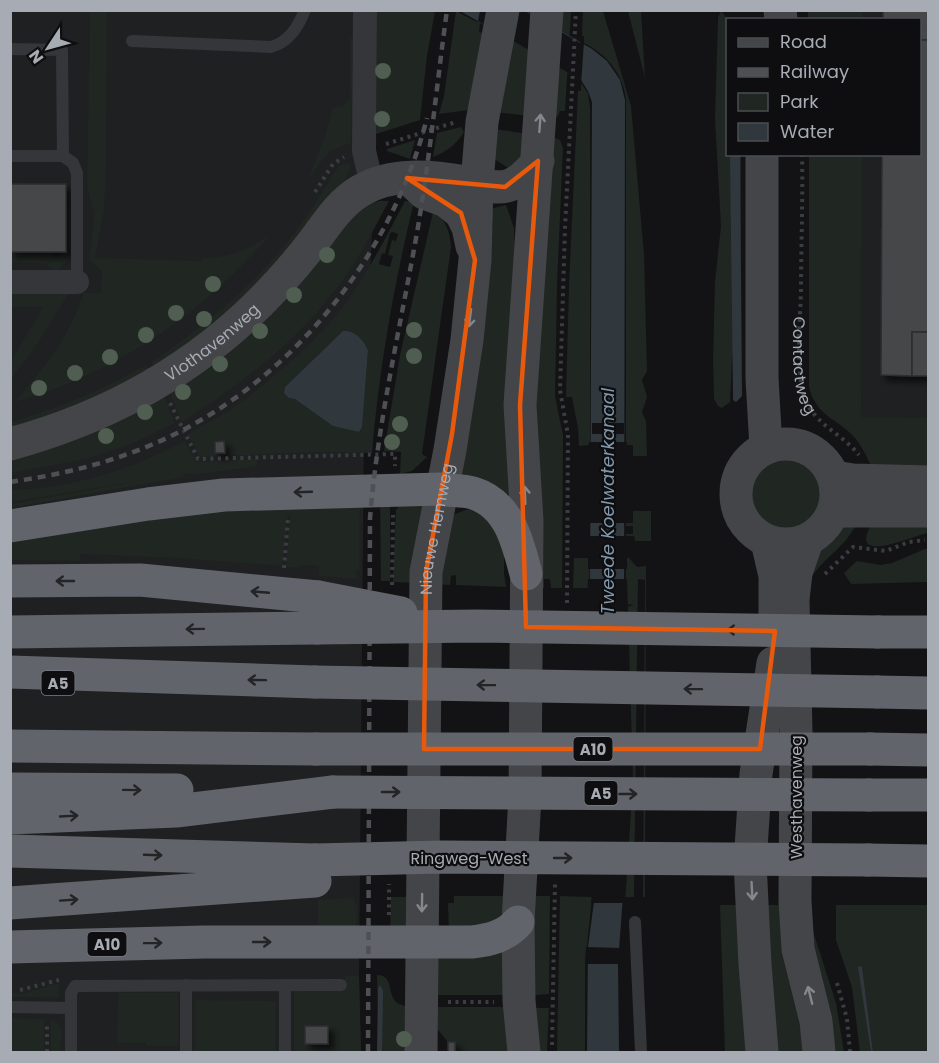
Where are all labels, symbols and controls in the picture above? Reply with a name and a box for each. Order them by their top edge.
north arrow [18,18,78,78]
legend [726,18,921,156]
text: Road [780,29,827,54]
text: N [23,45,49,68]
text: Railway [780,59,849,84]
text: Park [780,89,819,114]
one-way arrow [535,114,546,134]
text: Water [780,119,834,144]
street label: Vlothavenweg [160,298,264,387]
one-way arrow [464,308,475,327]
street label: Contactweg [787,316,822,419]
water label: Tweede Koelwaterkanaal [595,387,620,614]
street label: Nieuwe Hemweg [414,461,459,595]
one-way arrow [520,485,531,505]
one-way arrow [293,486,313,498]
one-way arrow [56,575,76,587]
one-way arrow [250,586,270,597]
one-way arrow [186,624,206,635]
one-way arrow [726,624,746,636]
road number: A5 [42,671,74,695]
one-way arrow [247,674,267,686]
one-way arrow [476,680,496,691]
one-way arrow [683,683,703,695]
street label: Westhavenweg [785,735,808,859]
road number: A10 [574,737,612,761]
road number: A5 [584,781,618,805]
one-way arrow [121,784,141,796]
one-way arrow [381,786,401,798]
one-way arrow [618,788,638,800]
one-way arrow [58,810,78,821]
street label: Ringweg-West [410,847,528,870]
one-way arrow [142,850,162,861]
one-way arrow [553,852,573,864]
one-way arrow [746,880,757,900]
one-way arrow [416,893,428,913]
one-way arrow [58,894,78,905]
road number: A10 [88,932,126,956]
one-way arrow [252,936,272,948]
one-way arrow [142,937,162,949]
one-way arrow [803,986,815,1005]

